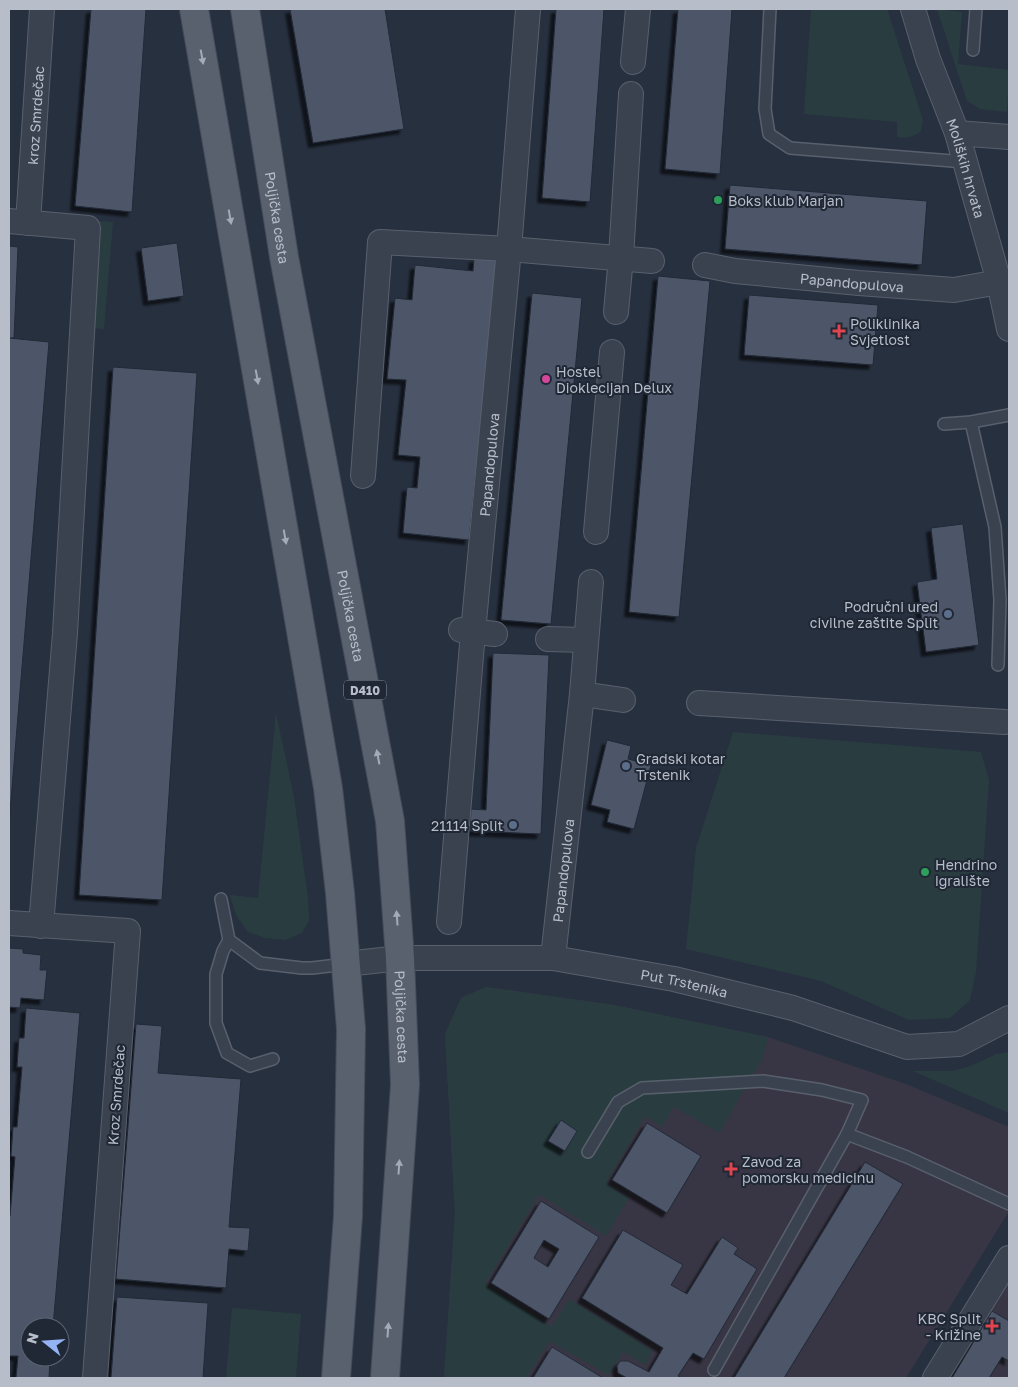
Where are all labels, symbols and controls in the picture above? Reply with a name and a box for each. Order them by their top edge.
one-way arrow [199,49,207,65]
street label: kroz Smrdečac [23,65,47,165]
street label: Moliških hrvata [944,116,989,220]
street label: Poljička cesta [262,170,294,265]
place label: Boks klub Marjan [728,192,843,209]
marker: Boks klub Marjan [712,194,724,206]
one-way arrow [227,209,235,225]
street label: Papandopulova [799,269,904,295]
place label: Poliklinika Svjetlost [850,315,920,348]
marker: Poliklinika Svjetlost [832,324,846,338]
place label: Hostel Dioklecijan Delux [556,363,672,396]
one-way arrow [254,369,262,385]
marker: Hostel Dioklecijan Delux [540,373,552,385]
street label: Papandopulova [475,412,502,517]
one-way arrow [281,530,289,546]
street label: Poljička cesta [334,568,368,663]
place label: Područni ured civilne zaštite Split [810,598,938,631]
marker: Područni ured civilne zaštite Split [942,608,954,620]
road number: D410 [344,680,386,700]
one-way arrow [373,748,381,764]
place label: Gradski kotar Trstenik [636,750,726,783]
marker: Gradski kotar Trstenik [620,760,632,772]
place label: 21114 Split [431,817,503,834]
street label: Papandopulova [548,818,577,923]
marker: 21114 Split [507,819,519,831]
place label: Hendrino igralište [935,856,997,889]
marker: Hendrino igralište [919,866,931,878]
one-way arrow [392,910,400,926]
street label: Put Trstenika [639,965,730,1000]
street label: Poljička cesta [392,970,413,1063]
street label: Kroz Smrdečac [104,1044,128,1146]
place label: Zavod za pomorsku medicinu [742,1153,874,1186]
one-way arrow [395,1159,403,1175]
marker: Zavod za pomorsku medicinu [724,1162,738,1176]
place label: KBC Split - Križine [918,1310,981,1343]
north arrow [20,1317,70,1367]
marker: KBC Split - Križine [985,1319,999,1333]
one-way arrow [384,1321,392,1337]
text: N [22,1330,42,1346]

